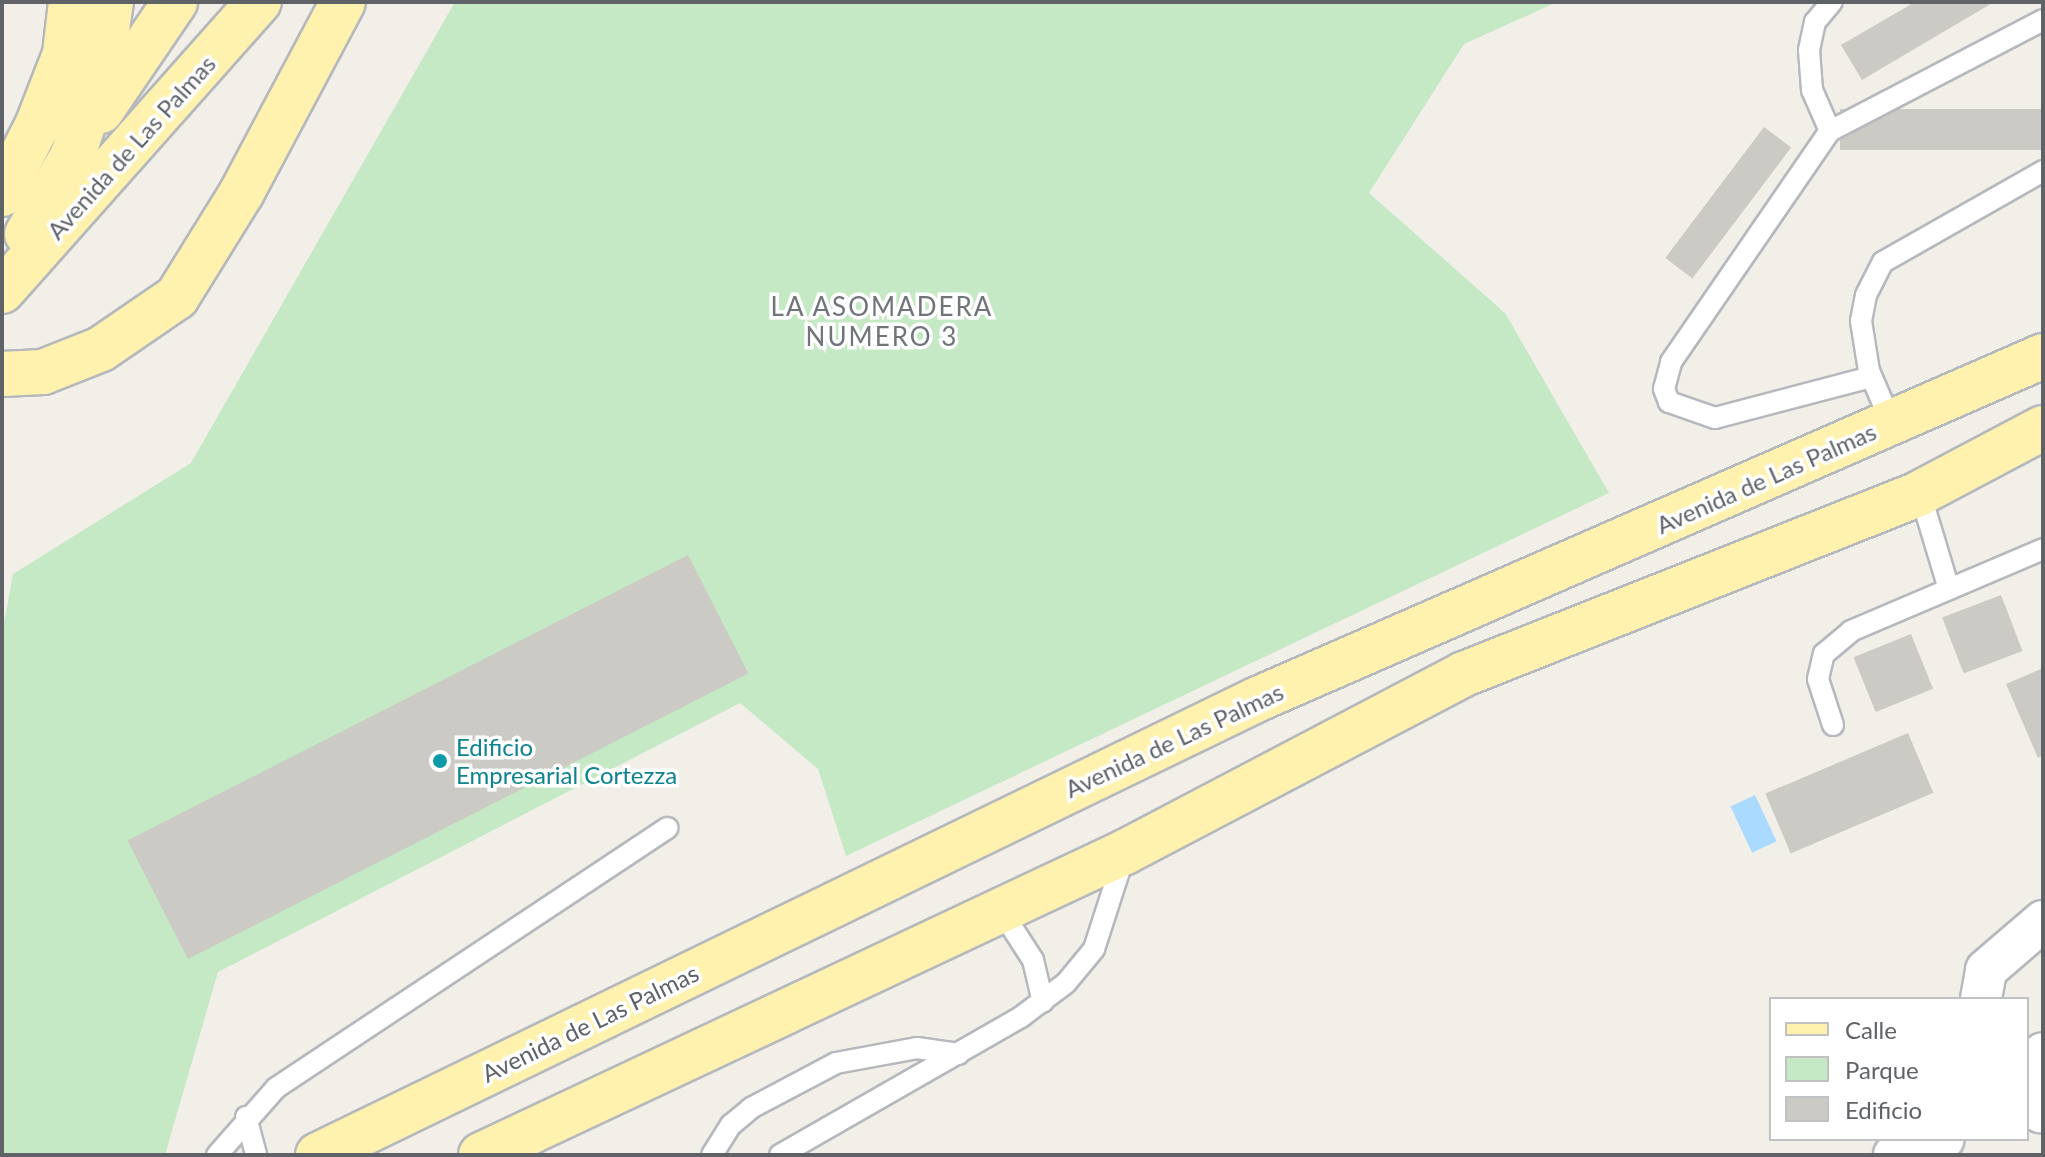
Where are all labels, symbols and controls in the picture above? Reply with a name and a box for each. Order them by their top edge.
street label: Avenida de Las Palmas [41,49,221,245]
district label: LA ASOMADERA NUMERO 3 [770,291,994,352]
street label: Avenida de Las Palmas [1652,417,1880,539]
street label: Avenida de Las Palmas [1060,677,1288,803]
place label: Edificio Empresarial Cortezza [456,733,677,789]
marker: Edificio Empresarial Cortezza [431,752,449,770]
street label: Avenida de Las Palmas [477,958,703,1088]
legend [1769,997,2029,1141]
text: Calle [1845,1015,1897,1044]
text: Parque [1845,1055,1919,1084]
text: Edificio [1845,1095,1922,1124]

